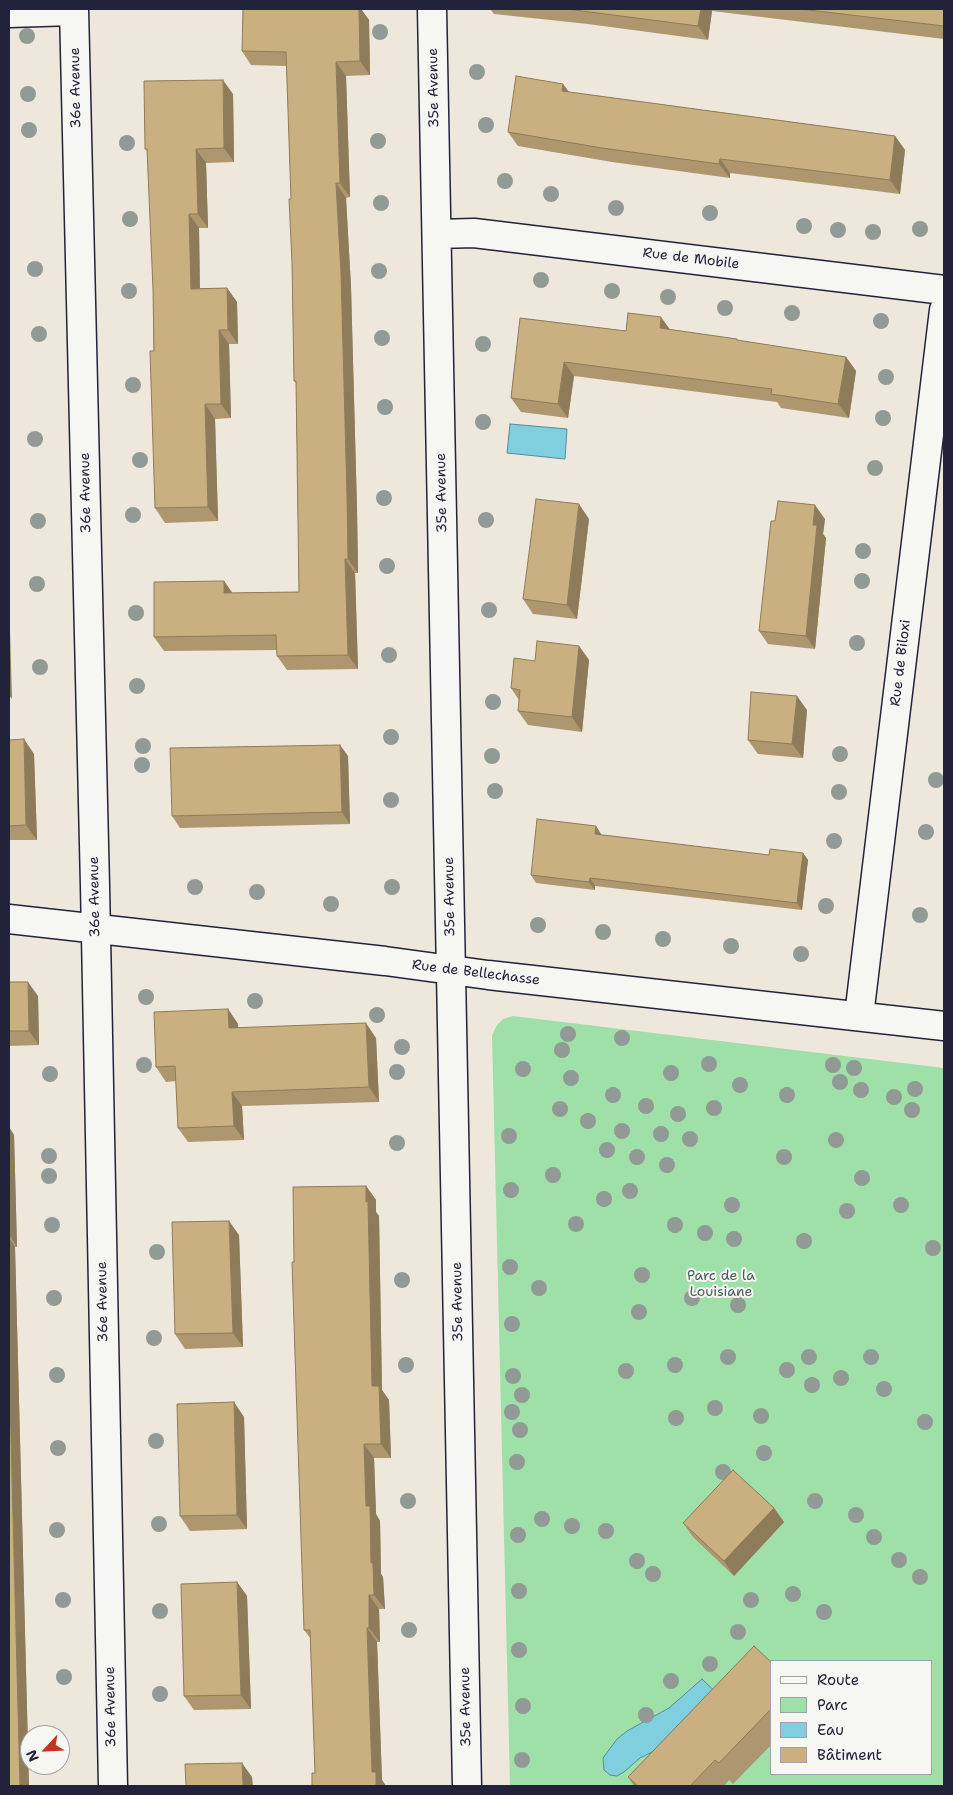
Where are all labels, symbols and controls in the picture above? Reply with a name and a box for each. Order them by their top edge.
street label: 36e Avenue [67,47,85,129]
street label: 35e Avenue [425,48,443,128]
street label: Rue de Mobile [642,245,740,273]
street label: 36e Avenue [77,452,95,534]
street label: 35e Avenue [433,453,451,533]
street label: Rue de Biloxi [887,619,915,707]
street label: 36e Avenue [86,856,104,938]
street label: 35e Avenue [441,857,459,937]
street label: Rue de Bellechasse [411,957,541,989]
street label: 36e Avenue [94,1261,112,1343]
street label: 35e Avenue [449,1262,467,1342]
park label: Parc de la Louisiane [687,1268,755,1300]
legend [770,1660,933,1775]
street label: 36e Avenue [102,1666,120,1748]
street label: 35e Avenue [457,1667,475,1747]
text: Route [817,1670,859,1690]
text: Parc [817,1695,848,1715]
text: Eau [817,1720,844,1740]
north arrow [20,1725,70,1775]
text: Bâtiment [817,1745,882,1765]
text: N [22,1747,43,1765]

